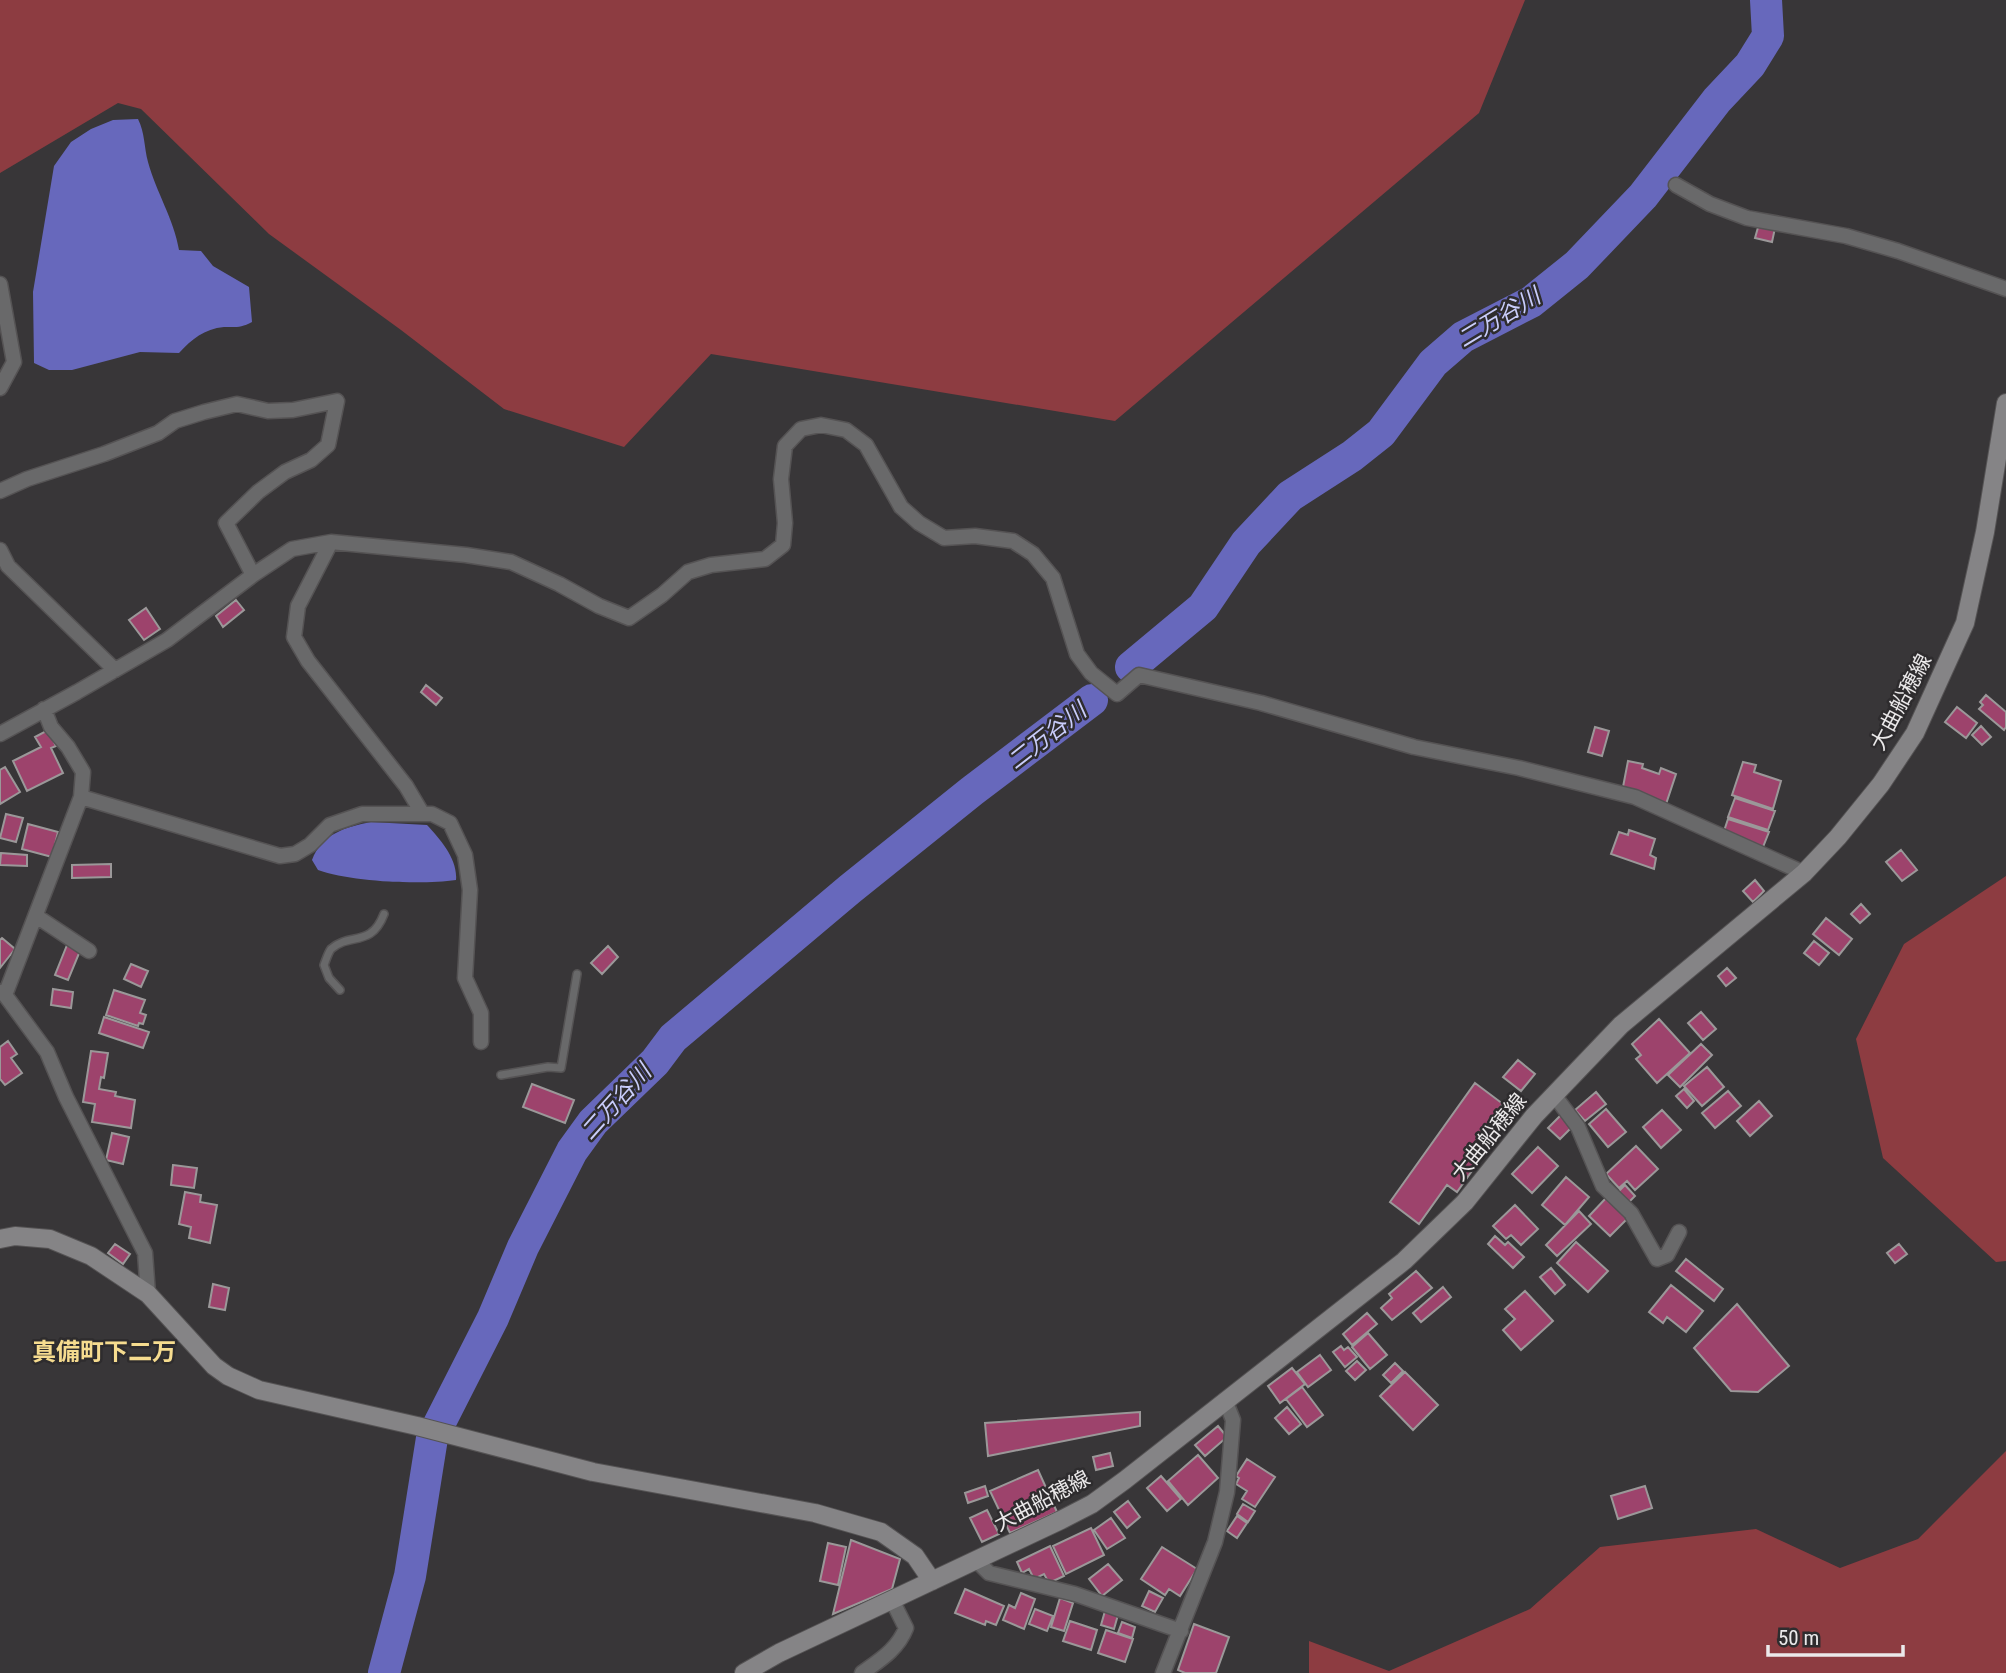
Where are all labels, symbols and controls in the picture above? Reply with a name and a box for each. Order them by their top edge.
water label: 二万谷川 [1453,281,1548,353]
street label: 大曲船穂線 [1866,650,1936,754]
water label: 二万谷川 [1002,695,1094,775]
water label: 二万谷川 [575,1057,659,1145]
street label: 大曲船穂線 [1447,1089,1531,1185]
district label: 真備町下二万 [32,1338,176,1366]
street label: 大曲船穂線 [990,1466,1094,1536]
scale bar [1768,1614,1903,1658]
text: 50 m [1778,1626,1819,1650]

